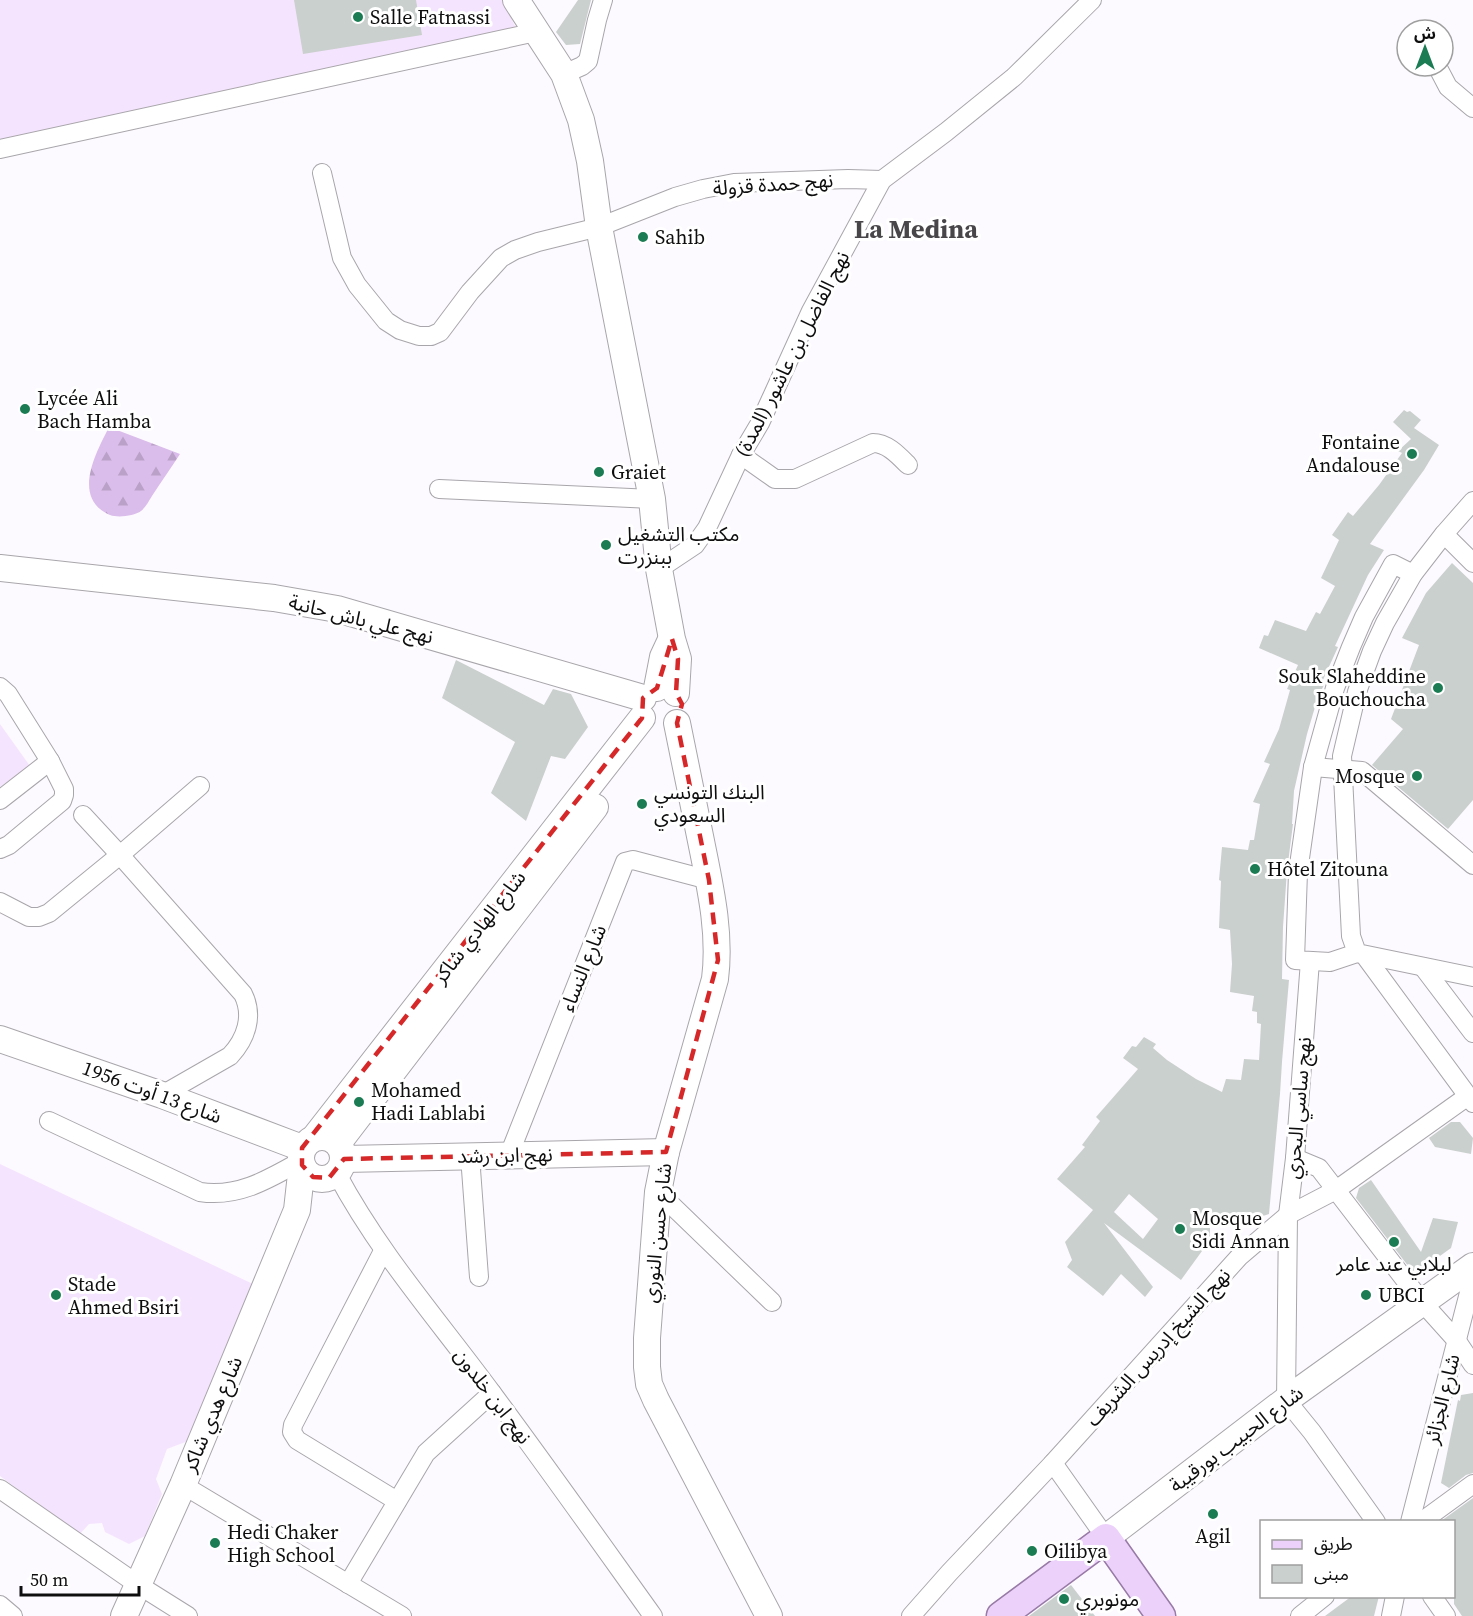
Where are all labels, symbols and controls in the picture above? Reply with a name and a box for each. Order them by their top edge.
place label: Salle Fatnassi [370,3,490,31]
marker: Salle Fatnassi [351,10,365,24]
north arrow [1395,18,1455,78]
text: ش [1414,22,1436,44]
street label: نهج حمدة قزولة [712,166,834,203]
district label: La Medina [854,211,978,247]
place label: Sahib [655,223,705,251]
marker: Sahib [636,230,650,244]
street label: نهج الفاضل بن عاشور (المدة) [728,246,857,462]
place label: Lycée Ali Bach Hamba [37,384,152,435]
marker: Lycée Ali Bach Hamba [18,402,32,416]
place label: Fontaine Andalouse [1306,428,1400,479]
marker: Fontaine Andalouse [1405,447,1419,461]
place label: Graiet [611,458,666,486]
marker: Graiet [592,465,606,479]
place label: مكتب التشغيل ببنزرت [618,520,740,571]
marker: مكتب التشغيل ببنزرت [599,538,613,552]
street label: نهج علي باش حانبة [285,587,436,652]
place label: Souk Slaheddine Bouchoucha [1279,662,1427,713]
marker: Souk Slaheddine Bouchoucha [1431,681,1445,695]
place label: Mosque [1335,762,1405,790]
marker: Mosque [1410,769,1424,783]
place label: البنك التونسي السعودي [654,778,765,831]
marker: البنك التونسي السعودي [635,797,649,811]
place label: Hôtel Zitouna [1267,855,1389,883]
marker: Hôtel Zitouna [1248,862,1262,876]
street label: شارع الهادي شاكر [425,865,533,991]
street label: شارع النساء [553,920,614,1016]
street label: نهج ساسي البحري [1278,1036,1320,1180]
street label: شارع 13 أوت 1956 [78,1054,226,1131]
place label: Mohamed Hadi Lablabi [371,1076,485,1127]
marker: Mohamed Hadi Lablabi [352,1095,366,1109]
street label: نهج ابن رشد [457,1140,553,1171]
street label: شارع حسن النوري [636,1162,680,1304]
place label: Mosque Sidi Annan [1192,1204,1290,1255]
marker: Mosque Sidi Annan [1173,1222,1187,1236]
marker: لبلابي عند عامر [1387,1235,1401,1249]
place label: لبلابي عند عامر [1335,1250,1452,1280]
street label: نهج الشيخ إدريس الشريف [1079,1262,1238,1433]
place label: Stade Ahmed Bsiri [68,1270,179,1321]
place label: UBCI [1378,1281,1425,1309]
marker: Stade Ahmed Bsiri [49,1288,63,1302]
marker: UBCI [1359,1288,1373,1302]
street label: نهج ابن خلدون [447,1342,538,1450]
street label: شارع الجزائر [1417,1351,1468,1448]
street label: شارع هدي شاكر [175,1352,250,1478]
street label: شارع الحبيب بورقيبة [1163,1379,1310,1500]
marker: Agil [1206,1507,1220,1521]
place label: Hedi Chaker High School [227,1518,339,1569]
legend [1260,1520,1455,1598]
place label: Agil [1195,1522,1231,1550]
text: طريق [1314,1531,1353,1556]
marker: Hedi Chaker High School [208,1536,222,1550]
place label: Oilibya [1044,1537,1108,1565]
marker: Oilibya [1025,1544,1039,1558]
scale bar [21,1559,140,1597]
text: مبنى [1314,1561,1349,1586]
text: 50 m [30,1567,68,1592]
place label: مونوبري [1076,1585,1139,1615]
marker: مونوبري [1057,1592,1071,1606]

